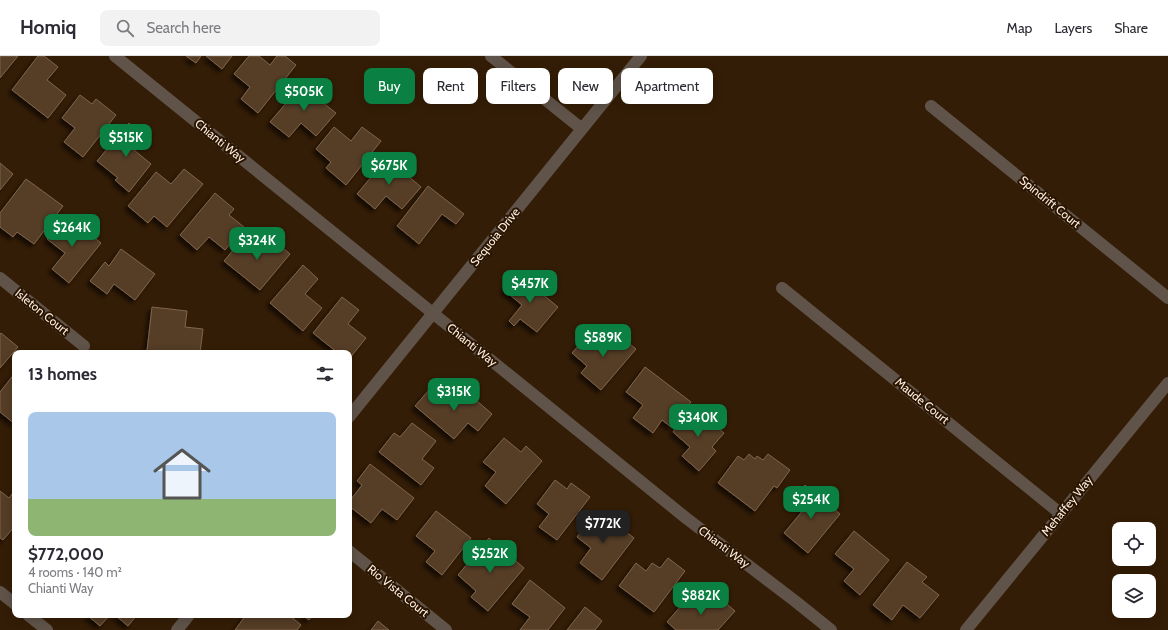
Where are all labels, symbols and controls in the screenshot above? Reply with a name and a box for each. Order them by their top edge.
search box [100,10,380,46]
text: Homiq [20,16,76,39]
icon: search [114,17,136,39]
text: Search here [146,19,221,37]
text: Map [1007,19,1032,37]
text: Layers [1054,19,1092,37]
text: Share [1114,19,1148,37]
chip: Buy [364,68,415,104]
chip: Rent [423,68,478,104]
chip: Filters [486,68,550,104]
chip: New [558,68,613,104]
chip: Apartment [621,68,713,104]
pin: $505K [276,78,332,112]
text: $505K [285,83,323,99]
street label: Chianti Way [192,116,249,165]
pin: $515K [98,124,154,158]
text: $515K [109,129,143,145]
pin: $675K [361,152,417,186]
text: $675K [371,157,407,173]
street label: Spindrift Court [1017,172,1084,231]
street label: Sequoia Drive [467,205,523,269]
pin: $264K [44,214,100,248]
text: $264K [53,219,91,235]
pin: $324K [229,227,285,261]
text: $324K [238,232,276,248]
pin: $457K [502,270,558,304]
text: $457K [511,275,549,291]
street label: Isleton Court [12,285,72,338]
street label: Chianti Way [444,320,501,369]
pin: $589K [575,324,631,358]
text: $589K [584,329,622,345]
icon: filters [314,363,336,385]
text: 13 homes [28,364,97,384]
street label: Maude Court [892,374,952,427]
pin: $315K [426,378,482,412]
text: $315K [437,383,471,399]
pin: $340K [670,404,726,438]
text: $340K [678,409,718,425]
icon: home [146,438,218,510]
street label: Mehaffey Way [1038,473,1095,539]
pin: $254K [783,486,839,520]
text: $254K [792,491,830,507]
pin: $772K [575,510,631,544]
text: $772K [585,515,621,531]
street label: Chianti Way [696,522,753,571]
map controls [1112,522,1156,618]
button: locate [1112,522,1156,566]
pin: $252K [462,540,518,574]
text: $772,000 [28,544,104,564]
text: $252K [472,545,508,561]
street label: Rio Vista Court [365,561,432,620]
text: 4 rooms · 140 m² [28,564,122,580]
button: layers [1112,574,1156,618]
text: Chianti Way [28,580,94,596]
pin: $882K [673,582,729,616]
text: $882K [682,587,720,603]

